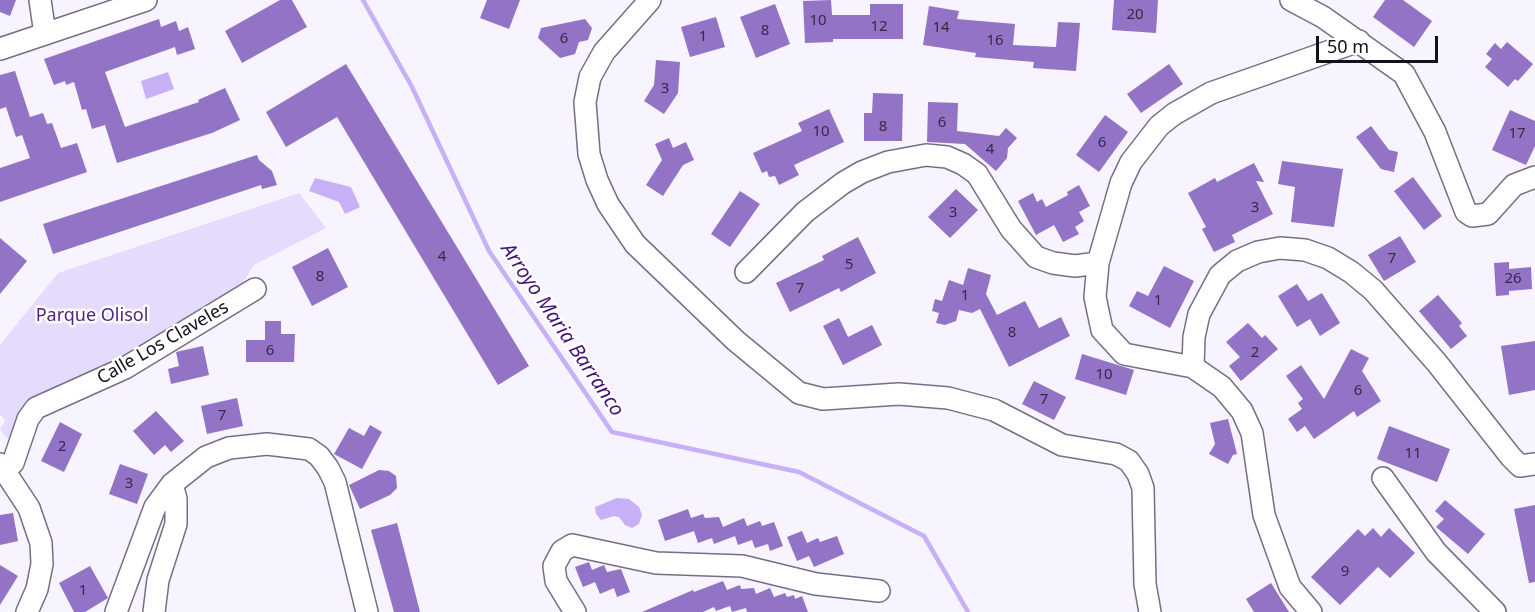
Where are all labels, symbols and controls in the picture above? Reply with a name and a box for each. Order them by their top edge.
house number: 20 [1126,6,1144,24]
house number: 10 [809,12,827,30]
house number: 12 [870,18,888,36]
house number: 14 [932,19,950,37]
house number: 8 [761,22,769,40]
scale bar [1319,24,1440,62]
house number: 1 [699,28,707,46]
house number: 6 [560,30,568,48]
house number: 16 [986,32,1004,50]
text: 50 m [1327,34,1369,58]
house number: 3 [661,80,669,98]
house number: 6 [938,114,946,132]
house number: 8 [879,118,887,136]
house number: 10 [812,123,830,141]
house number: 17 [1508,125,1526,143]
house number: 6 [1098,134,1106,152]
house number: 4 [986,141,994,159]
house number: 3 [1251,199,1259,217]
house number: 3 [949,204,957,222]
water label: Arroyo Maria Barranco [495,239,629,421]
house number: 4 [438,248,446,266]
house number: 7 [1388,250,1396,268]
house number: 5 [845,256,853,274]
house number: 8 [316,268,324,286]
house number: 26 [1504,270,1522,288]
house number: 7 [796,280,804,298]
house number: 1 [961,287,969,305]
house number: 1 [1154,292,1162,310]
street label: Calle Los Claveles [93,297,233,389]
park label: Parque Olisol [36,305,148,327]
house number: 8 [1008,324,1016,342]
house number: 6 [266,342,274,360]
house number: 2 [1251,344,1259,362]
house number: 10 [1095,366,1113,384]
house number: 6 [1354,382,1362,400]
house number: 7 [1040,391,1048,409]
house number: 7 [218,407,226,425]
house number: 2 [58,438,66,456]
house number: 11 [1404,445,1422,463]
house number: 3 [125,475,133,493]
house number: 9 [1341,563,1349,581]
house number: 1 [79,582,87,600]

